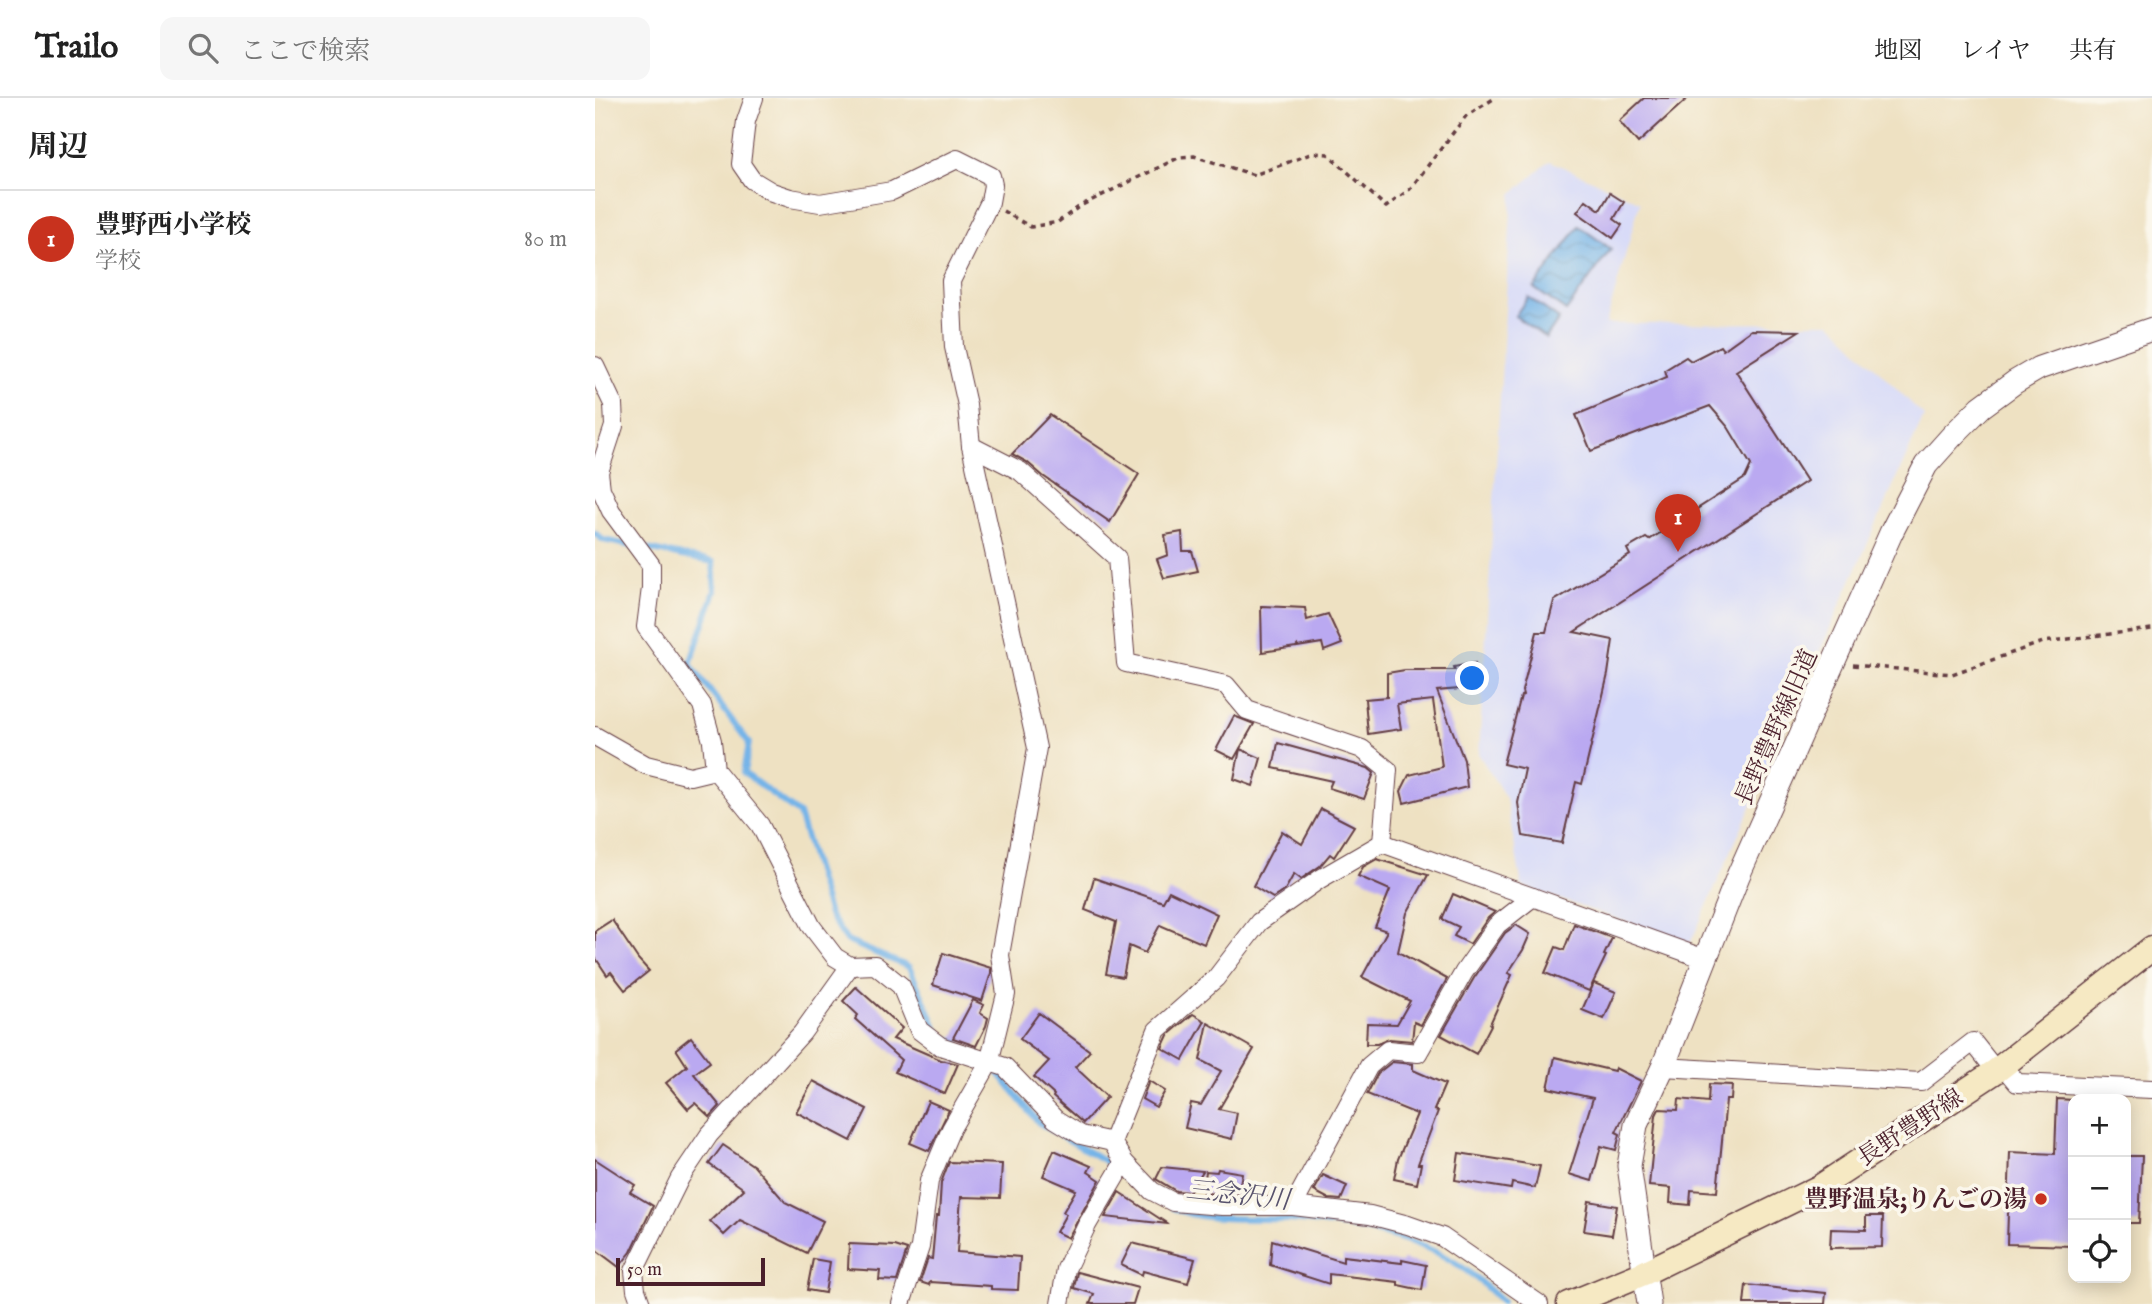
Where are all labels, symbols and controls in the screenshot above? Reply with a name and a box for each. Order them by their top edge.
search box [160,17,650,80]
text: Trailo [35,27,118,69]
icon: search [184,29,222,67]
text: ここで検索 [240,35,370,68]
text: 地図 [1874,36,1922,67]
text: レイヤ [1960,36,2031,67]
text: 共有 [2069,36,2117,67]
text: 周辺 [28,129,88,167]
text: 豊野西小学校 [95,209,251,242]
text: 1 [47,225,55,254]
text: 80 m [524,225,567,254]
text: 学校 [95,247,141,276]
pin: 1 [1655,494,1701,552]
street label: 長野豊野線旧道 [1729,645,1826,811]
your location [1455,661,1489,695]
street label: 長野豊野線 [1852,1083,1970,1174]
map controls [2068,1094,2131,1283]
button: + [2068,1094,2131,1157]
button: − [2068,1157,2131,1220]
water label: 三念沢川 [1184,1174,1294,1218]
place label: 豊野温泉;りんごの湯 [1804,1185,2027,1216]
marker: 豊野温泉;りんごの湯 [2033,1191,2049,1207]
button: locate [2068,1220,2131,1283]
scale bar [616,1255,765,1287]
text: 50 m [627,1258,662,1282]

